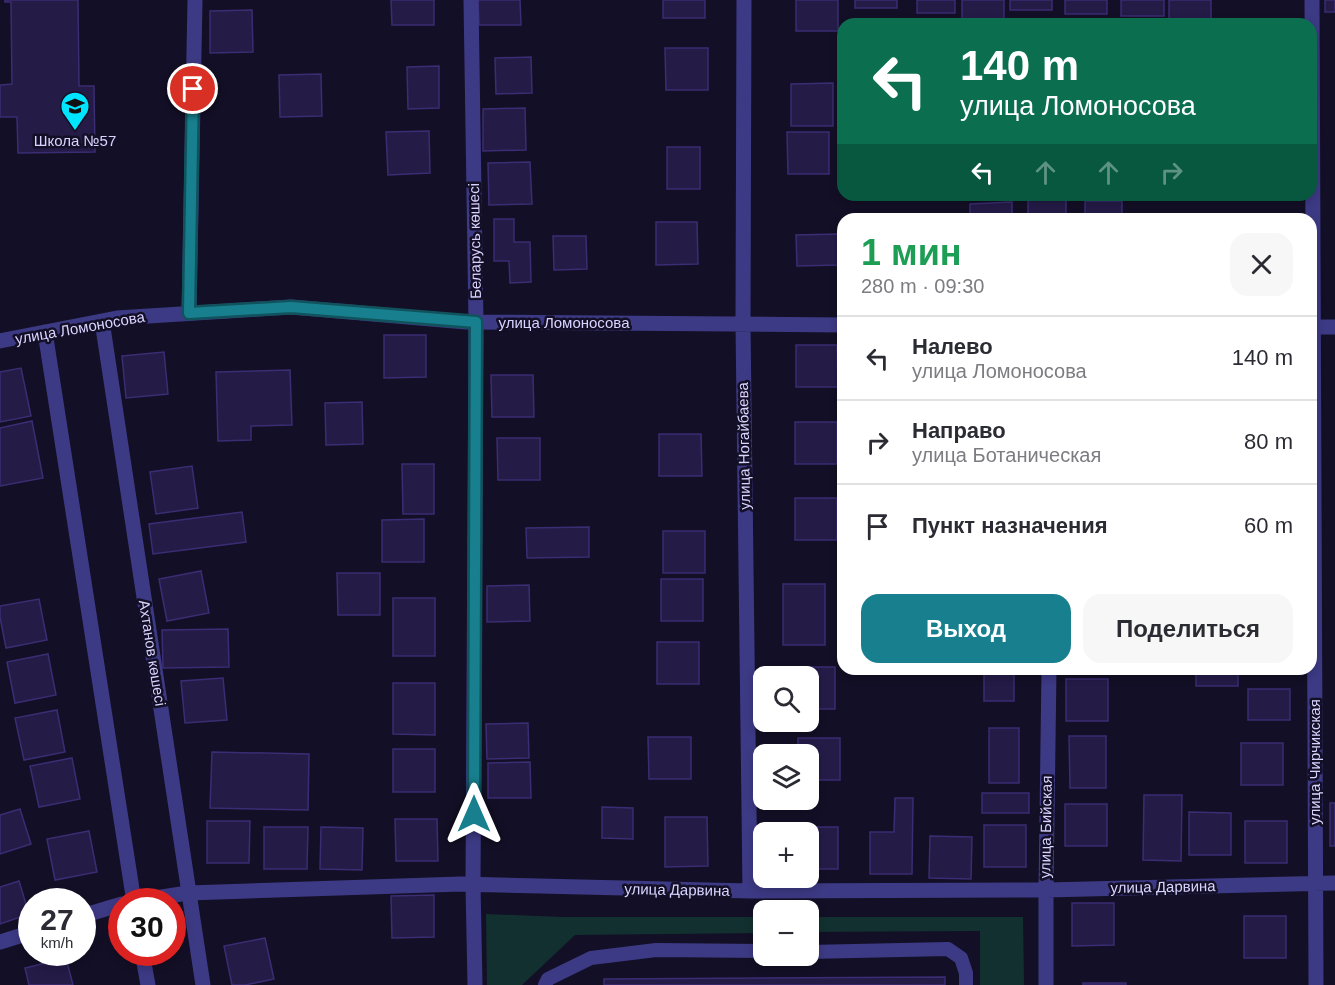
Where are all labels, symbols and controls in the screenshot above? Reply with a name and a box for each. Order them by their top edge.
icon: left [861,42,939,120]
text: 140 m [960,42,1079,89]
pin [167,63,218,114]
icon: arrive [176,72,209,105]
school or university icon: Школа №57 [59,90,91,132]
text: улица Ломоносова [960,91,1196,121]
place label: Школа №57 [34,132,116,149]
icon: left [966,156,999,189]
icon: ahead [1029,156,1062,189]
icon: ahead [1092,156,1125,189]
icon: right [1155,156,1188,189]
street label: Беларусь көшесі [465,183,484,299]
text: 1 мин [861,232,962,273]
button: close [1230,233,1293,296]
text: 280 m · 09:30 [861,275,984,297]
street label: улица Ломоносова [14,308,147,347]
street label: улица Ломоносова [498,314,630,331]
text: Налево [912,334,993,359]
icon: left [861,342,894,375]
text: 140 m [1232,345,1293,370]
text: улица Ломоносова [912,360,1087,382]
street label: улица Ногайбаева [734,381,753,510]
text: Направо [912,418,1006,443]
icon: right [861,426,894,459]
text: 80 m [1244,429,1293,454]
text: улица Ботаническая [912,444,1101,466]
icon: arrive [861,510,894,543]
text: Пункт назначения [912,513,1108,538]
text: 60 m [1244,513,1293,538]
button: Выход [861,594,1071,663]
button: Поделиться [1083,594,1293,663]
street label: Ахтанов көшесі [136,599,169,707]
map controls [753,666,819,966]
button: search [753,666,819,732]
street label: улица Чирчикская [1306,699,1323,825]
button: layers [753,744,819,810]
street label: улица Бийская [1036,775,1055,879]
position arrow [442,782,506,846]
button: + [753,822,819,888]
street label: улица Дарвина [1110,877,1216,896]
street label: улица Дарвина [624,880,730,899]
speed limit sign: 30 [108,888,186,966]
button: − [753,900,819,966]
text: 27 [40,903,74,936]
text: km/h [41,934,73,951]

